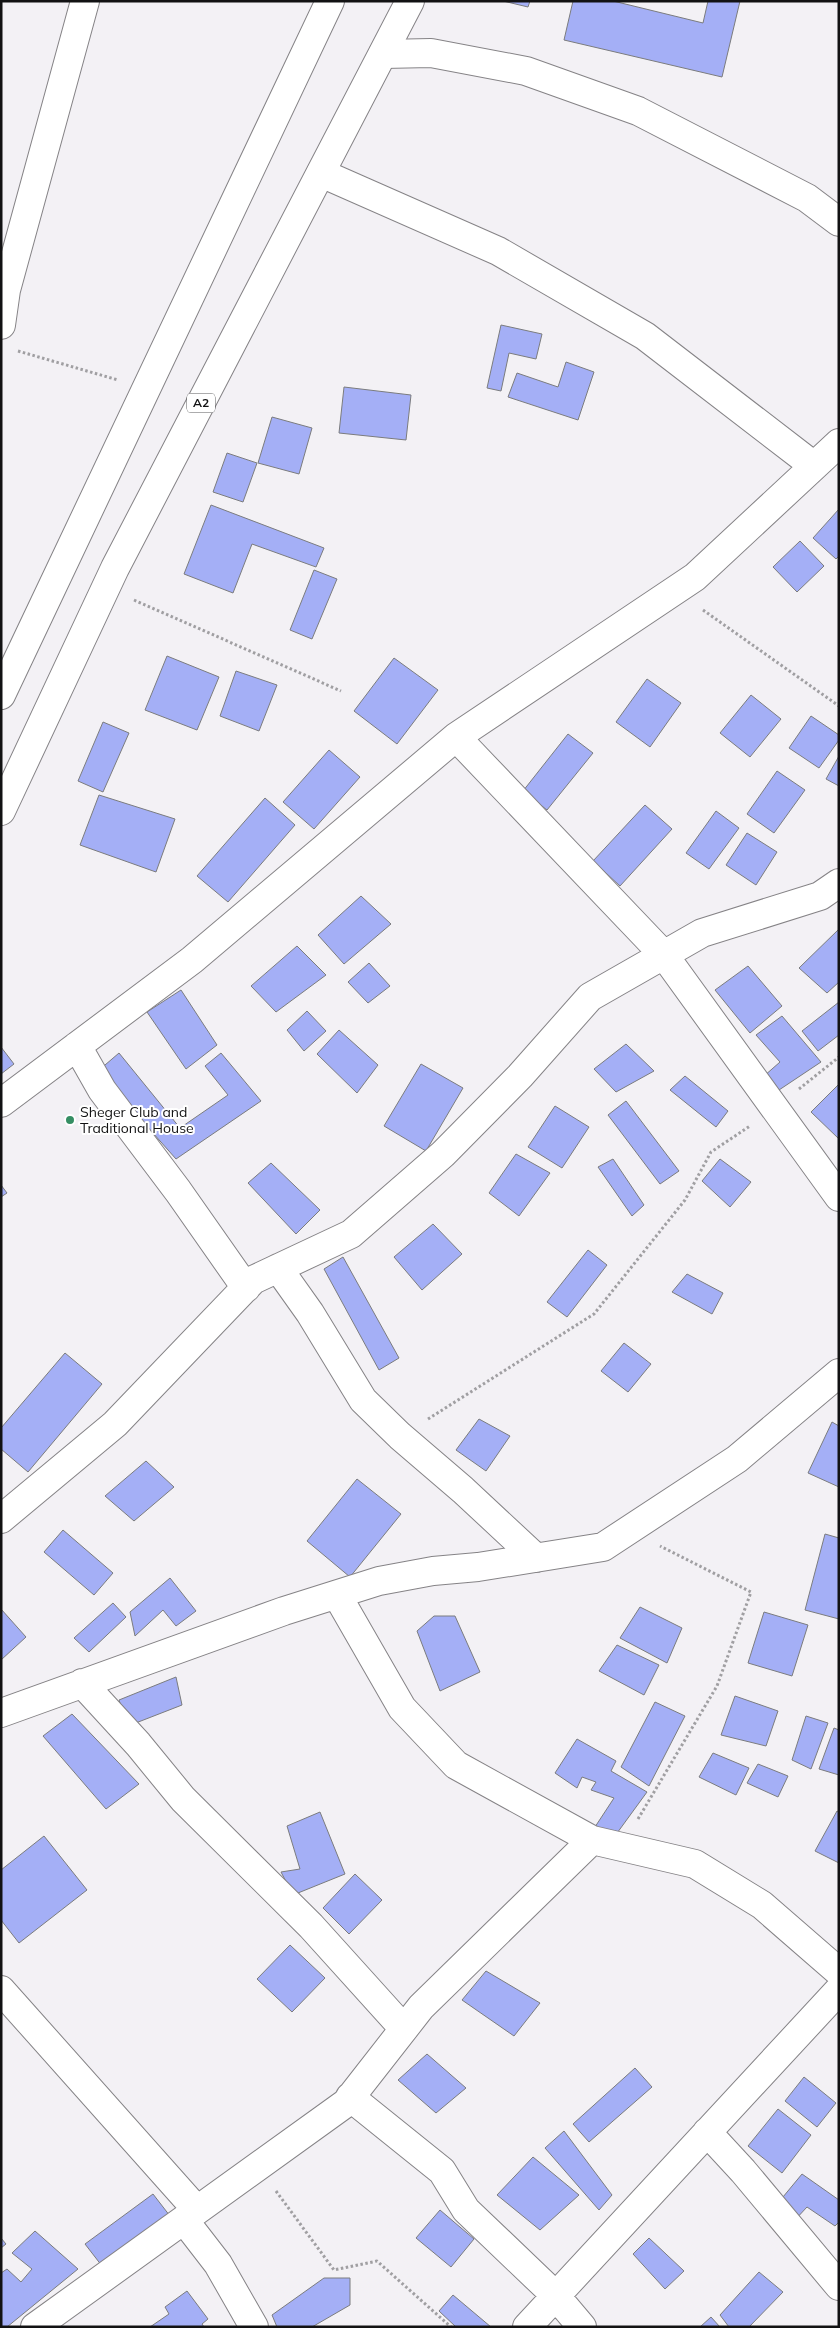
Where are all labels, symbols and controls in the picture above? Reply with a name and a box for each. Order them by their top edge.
road number: A2 [187,393,215,412]
place label: Sheger Club and Traditional House [80,1103,194,1137]
marker: Sheger Club and Traditional House [64,1114,76,1126]

